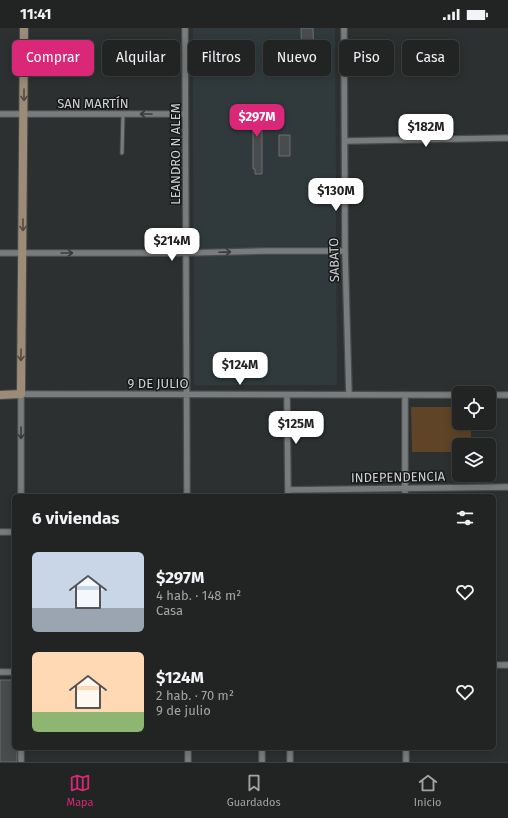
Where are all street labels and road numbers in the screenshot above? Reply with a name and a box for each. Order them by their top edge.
street label: SAN MARTÍN [57,96,129,111]
street label: LEANDRO N ALEM [168,103,183,205]
street label: SABATO [326,238,342,282]
street label: 9 DE JULIO [128,376,188,391]
street label: INDEPENDENCIA [351,469,446,485]

